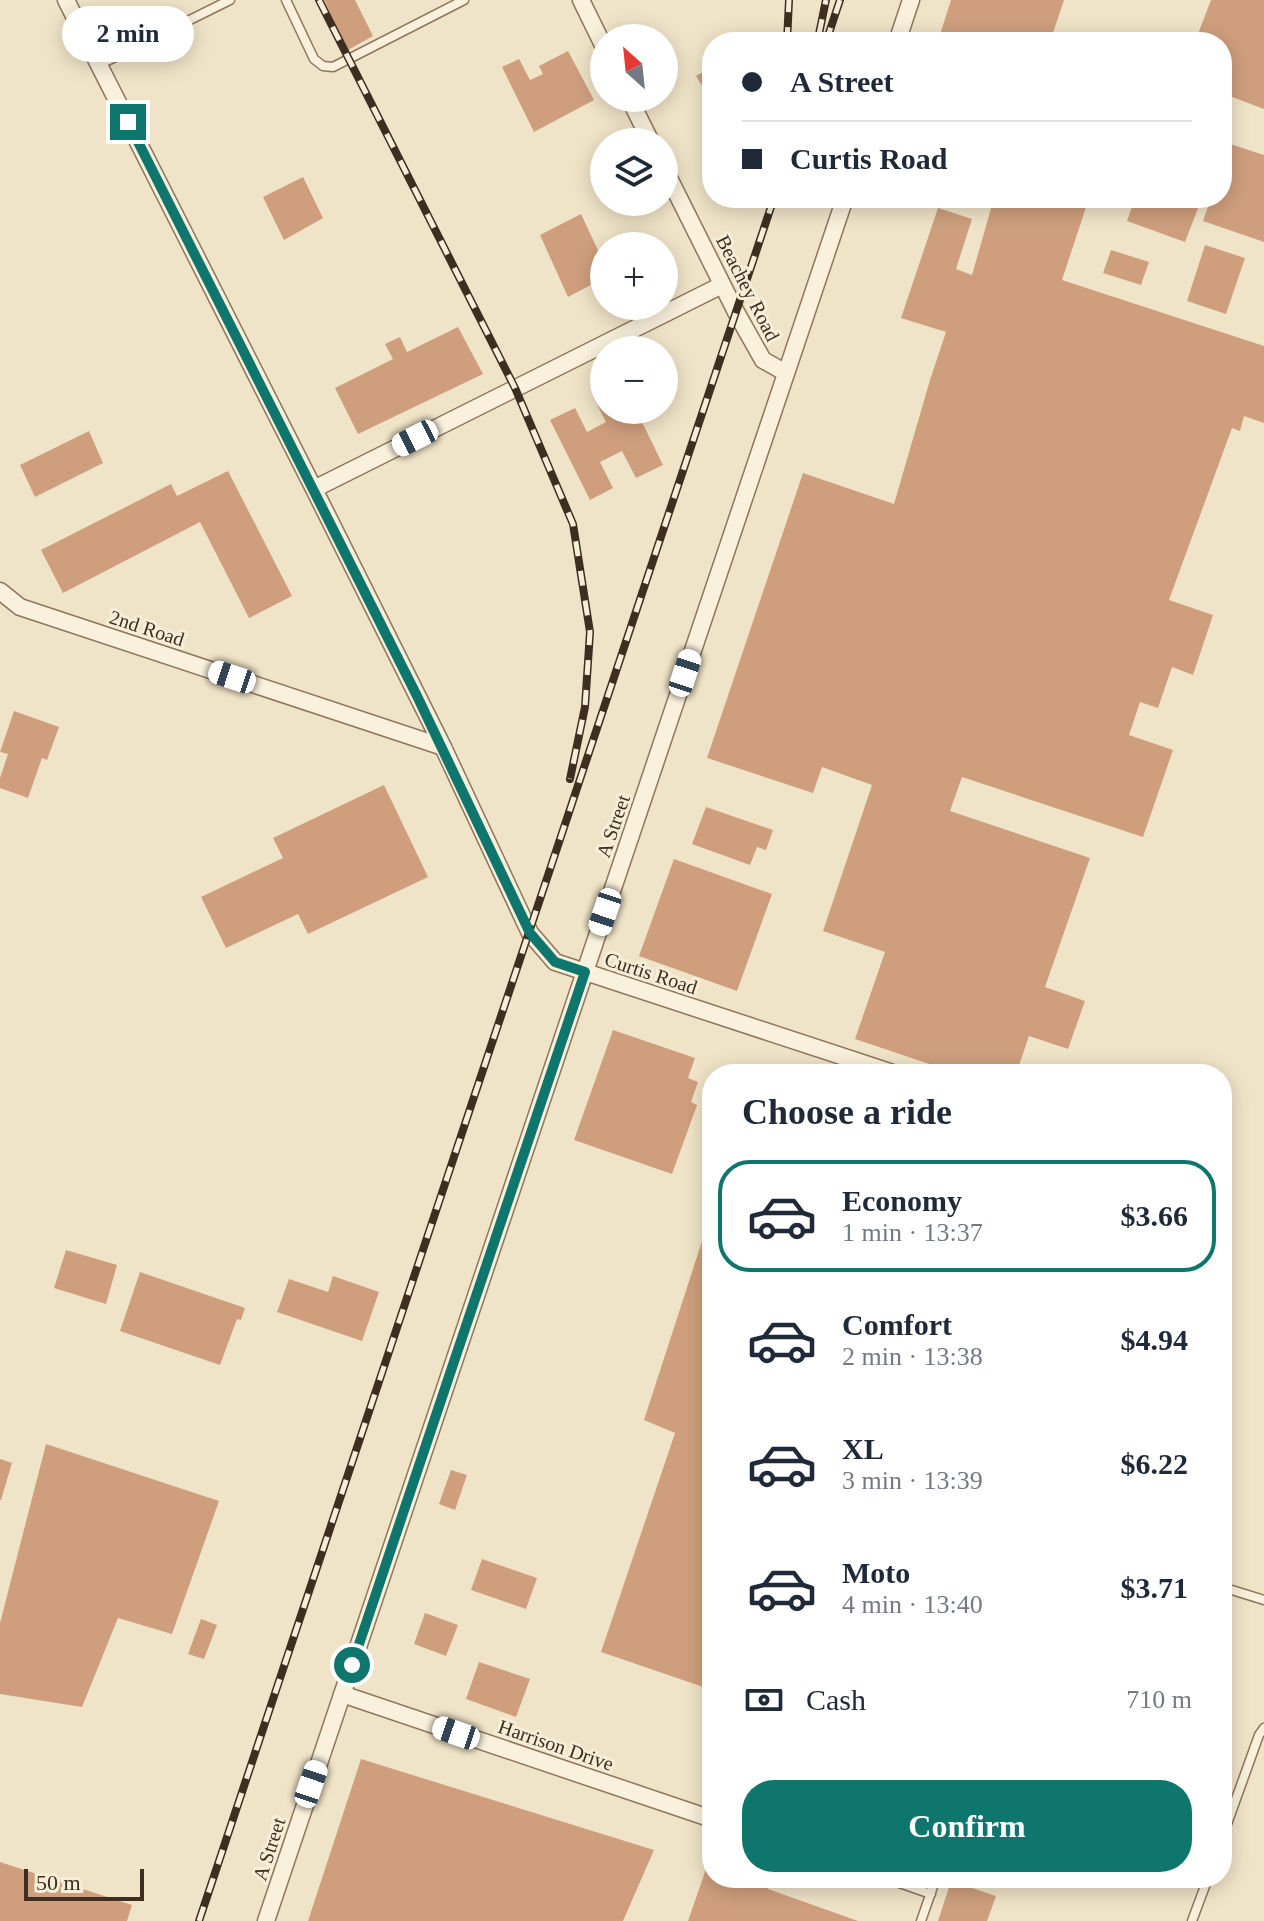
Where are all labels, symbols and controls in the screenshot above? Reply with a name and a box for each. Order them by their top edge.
callout: 2 min [62,6,194,62]
text: 2 min [97,19,159,48]
north arrow [590,24,678,112]
map controls [590,24,678,424]
text: A Street [790,65,894,98]
route end [110,104,146,140]
button: layers [590,128,678,216]
text: Curtis Road [790,142,948,175]
street label: Beachey Road [711,231,784,345]
button: + [590,232,678,320]
button: − [590,336,678,424]
car [388,416,442,460]
street label: 2nd Road [107,606,187,650]
car [666,646,704,700]
car [205,658,259,696]
street label: A Street [592,791,634,860]
car [586,885,624,939]
street label: Curtis Road [602,948,700,998]
text: Choose a ride [742,1092,952,1132]
icon: car [746,1180,818,1252]
text: Economy [842,1184,962,1217]
text: $3.66 [1121,1199,1188,1232]
text: 1 min · 13:37 [842,1218,983,1247]
icon: car [746,1304,818,1376]
text: Comfort [842,1308,952,1341]
text: $4.94 [1121,1323,1188,1356]
text: 2 min · 13:38 [842,1342,983,1371]
icon: car [746,1428,818,1500]
text: XL [842,1432,884,1465]
text: $6.22 [1121,1447,1188,1480]
text: 3 min · 13:39 [842,1466,983,1495]
icon: car [746,1552,818,1624]
text: Moto [842,1556,910,1589]
text: $3.71 [1121,1571,1188,1604]
text: 4 min · 13:40 [842,1590,983,1619]
route start [334,1647,370,1683]
icon: cash [742,1678,786,1722]
text: Cash [806,1683,866,1716]
text: 710 m [1126,1685,1192,1714]
car [429,1714,483,1752]
street label: Harrison Drive [495,1715,617,1775]
car [292,1757,330,1811]
button: Confirm [742,1780,1192,1872]
street label: A Street [248,1814,290,1883]
scale bar [24,1865,144,1901]
text: 50 m [36,1870,81,1895]

